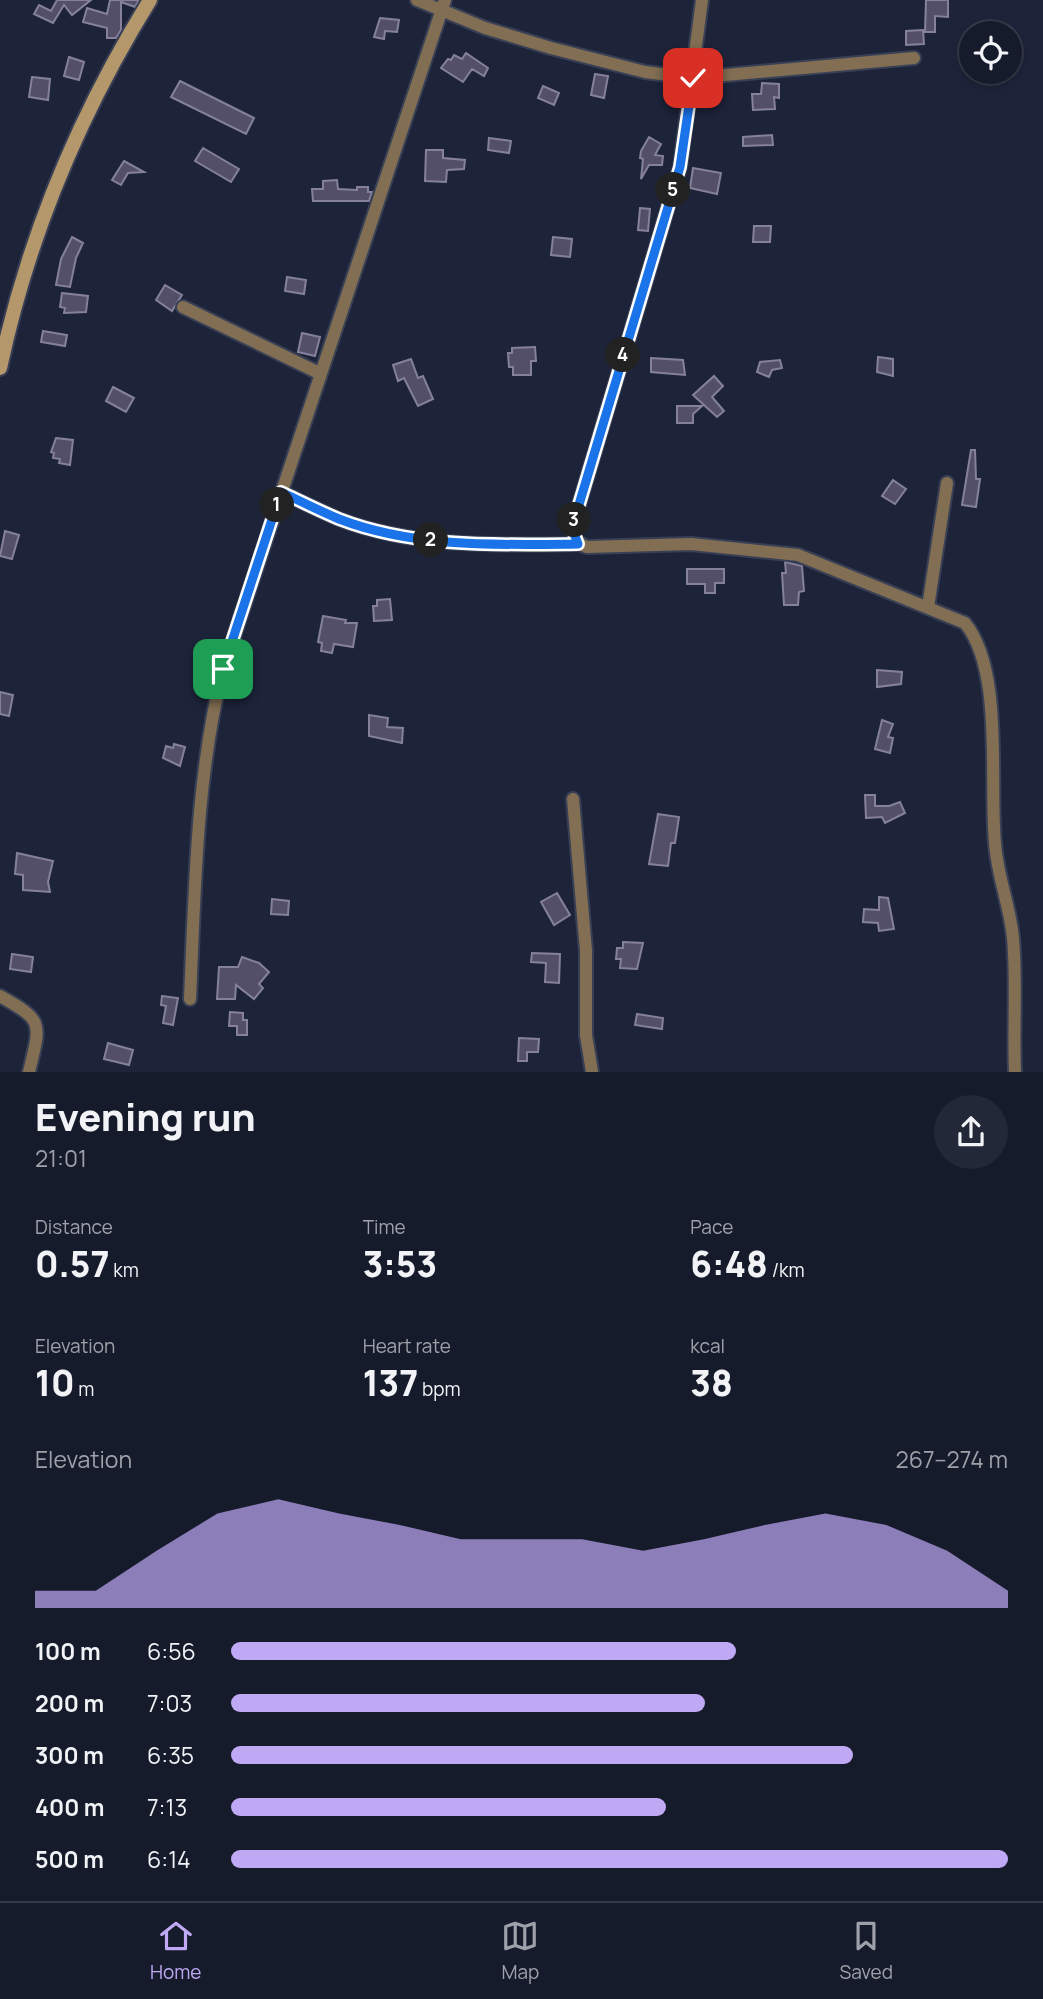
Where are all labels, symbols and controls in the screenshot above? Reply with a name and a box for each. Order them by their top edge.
map controls [959,21,1022,84]
button: locate [959,21,1022,84]
pin [663,48,723,108]
icon: check [674,59,712,97]
pin: 5 [656,172,690,208]
text: 5 [667,176,678,202]
pin: 4 [606,338,640,372]
text: 4 [617,341,628,367]
pin: 1 [260,488,294,522]
text: 1 [272,491,281,517]
pin: 3 [556,503,592,538]
text: 3 [568,506,579,532]
pin: 2 [414,522,448,558]
text: 2 [425,526,436,552]
pin [193,639,253,699]
icon: arrive [204,650,242,688]
text: Evening run [35,1090,256,1142]
button: share [934,1095,1008,1169]
text: 21:01 [35,1142,87,1174]
text: Distance [35,1214,113,1240]
text: Time [363,1214,406,1240]
text: Pace [690,1214,733,1240]
text: 0.57 [35,1240,109,1288]
text: 3:53 [363,1240,437,1288]
text: 6:48 [690,1240,768,1288]
text: km [109,1257,139,1283]
text: /km [768,1257,805,1283]
text: Elevation [35,1333,115,1359]
text: Heart rate [363,1333,451,1359]
text: kcal [690,1333,725,1359]
text: 10 [35,1359,74,1407]
text: 137 [363,1359,418,1407]
text: 38 [690,1359,733,1407]
text: m [74,1376,94,1402]
text: bpm [418,1376,461,1402]
text: Elevation [35,1443,132,1475]
text: 267–274 m [896,1443,1008,1475]
text: 100 m [35,1635,101,1667]
text: 6:56 [147,1635,196,1667]
text: 200 m [35,1687,104,1719]
text: 7:03 [147,1687,192,1719]
text: 300 m [35,1739,104,1771]
text: 6:35 [147,1739,194,1771]
text: 400 m [35,1791,105,1823]
text: 7:13 [147,1791,187,1823]
text: 500 m [35,1843,104,1875]
text: 6:14 [147,1843,191,1875]
tab: Home [150,1917,201,1985]
tab: Map [501,1917,539,1985]
tab: Saved [839,1917,893,1985]

